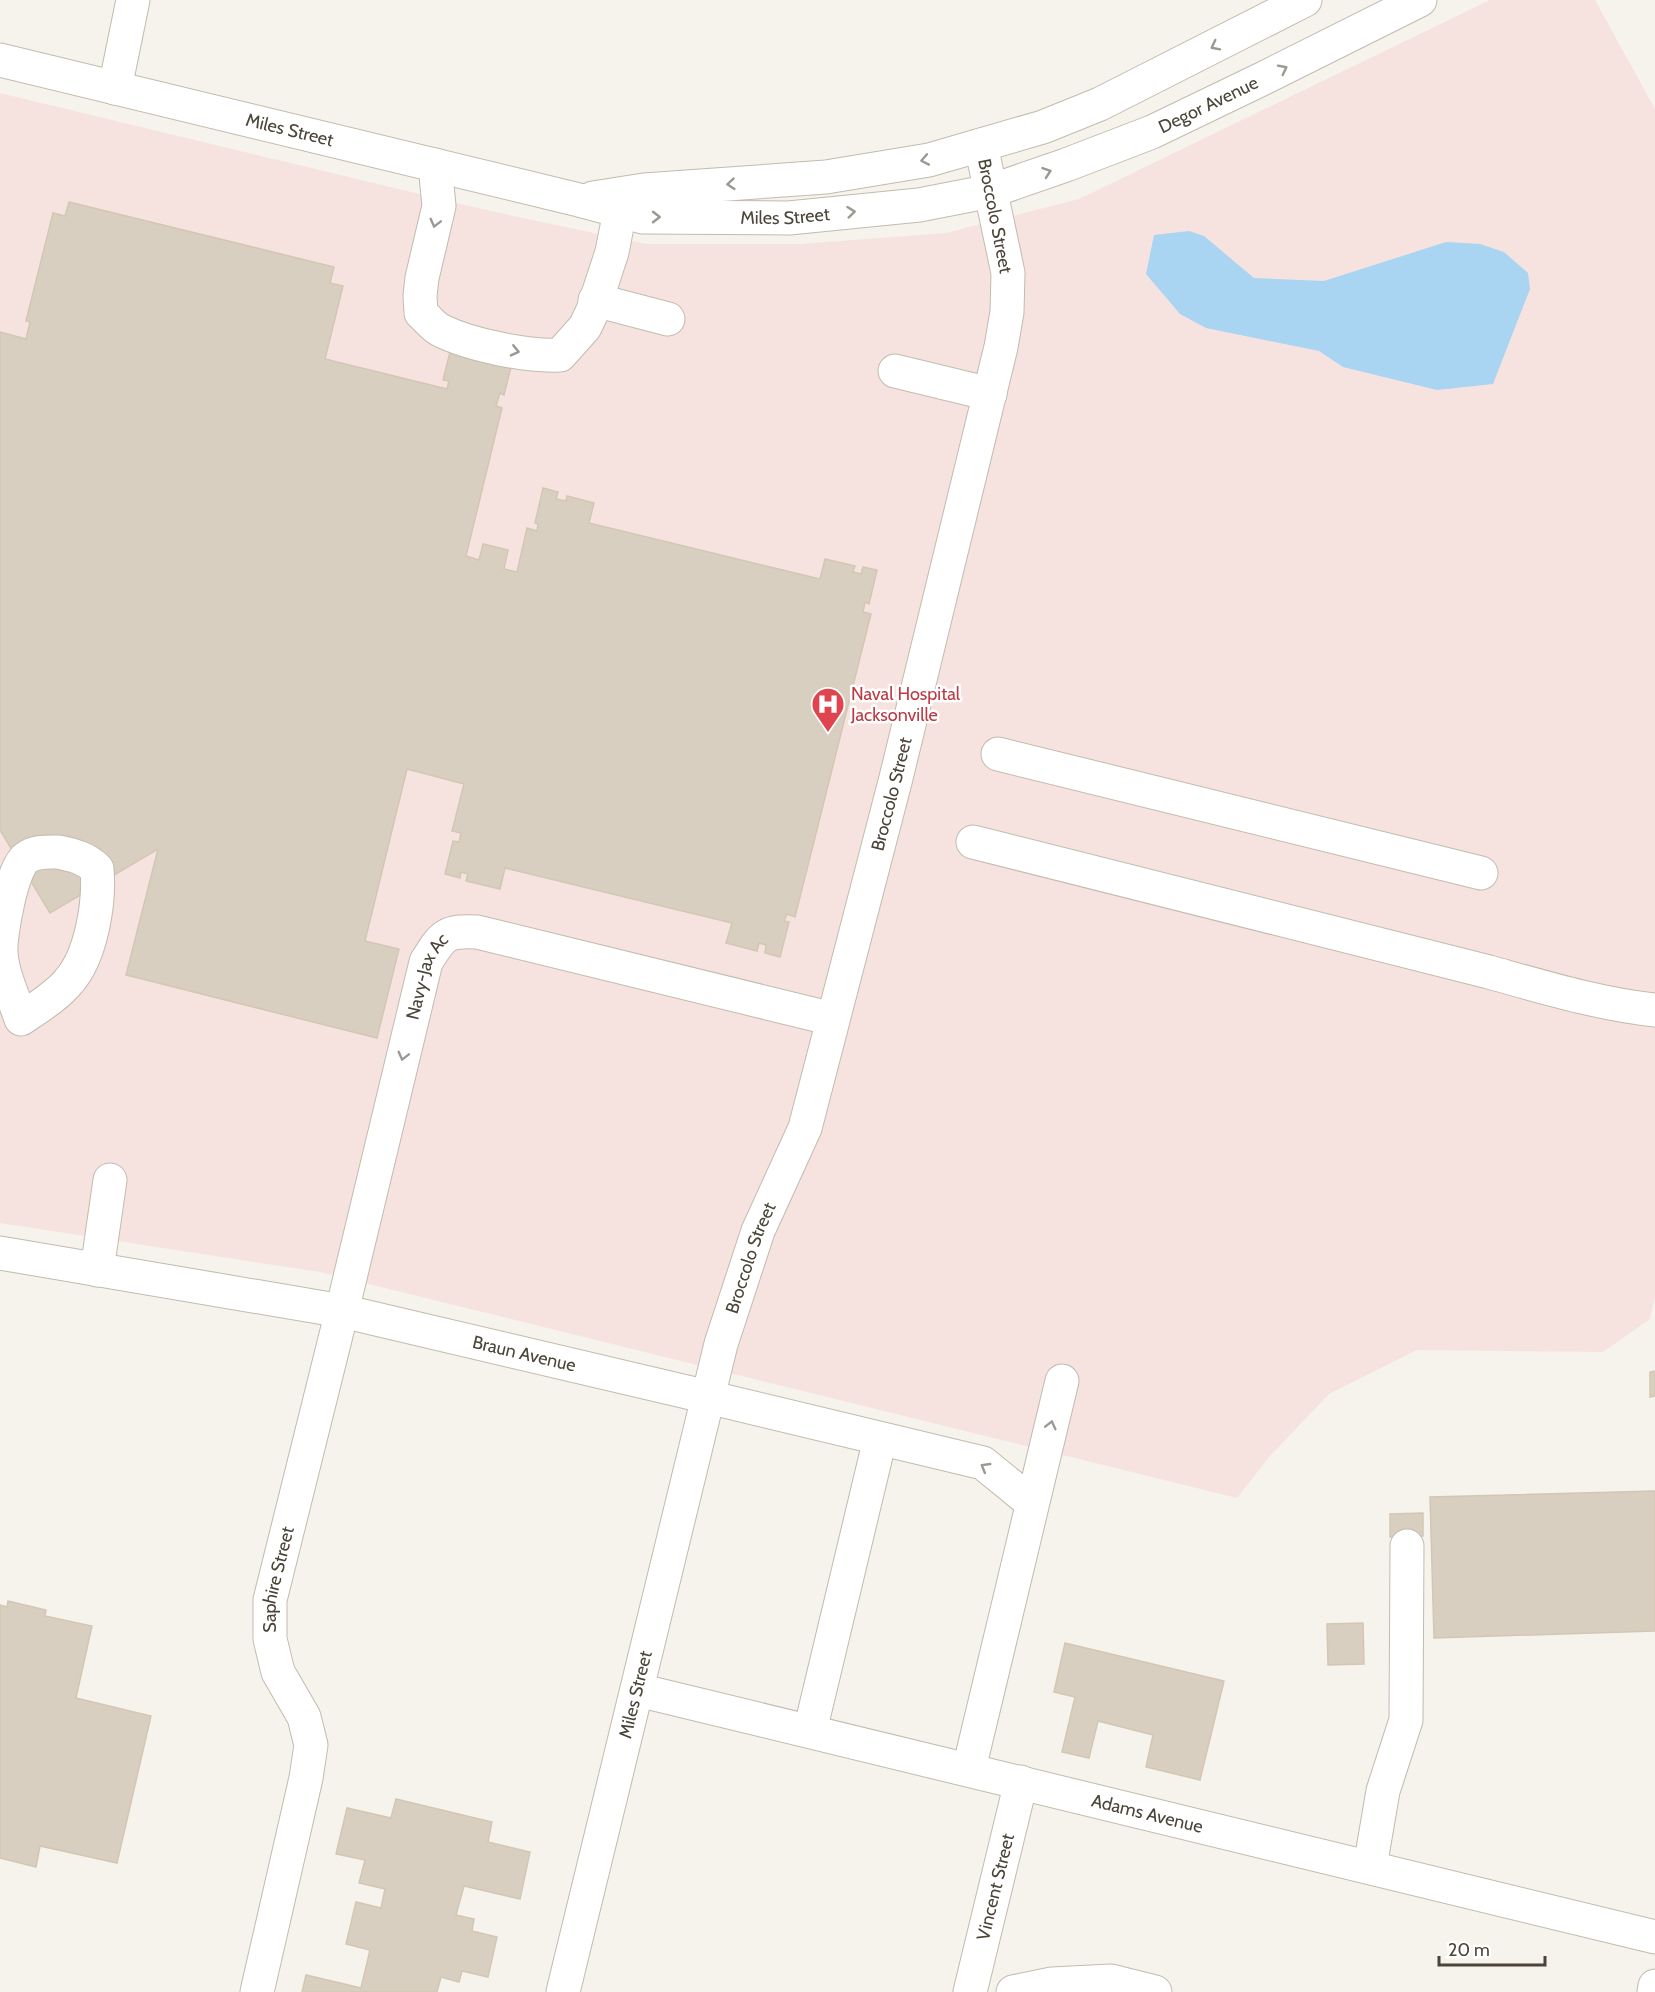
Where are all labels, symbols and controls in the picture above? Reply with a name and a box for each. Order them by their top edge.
one-way arrow [1211,39,1221,50]
one-way arrow [1277,65,1287,76]
street label: Degor Avenue [1155,71,1262,138]
street label: Miles Street [244,109,336,151]
one-way arrow [920,153,930,166]
street label: Broccolo Street [973,157,1017,275]
one-way arrow [1041,167,1052,179]
one-way arrow [727,177,736,190]
street label: Miles Street [740,203,831,229]
one-way arrow [847,206,856,219]
one-way arrow [652,211,661,223]
one-way arrow [430,217,443,227]
one-way arrow [509,343,519,356]
place label: Naval Hospital Jacksonville [850,683,961,726]
hospital icon: Naval Hospital Jacksonville [810,686,846,733]
street label: Broccolo Street [866,735,917,853]
street label: Navy-Jax Ac [401,928,453,1022]
one-way arrow [398,1051,411,1061]
street label: Broccolo Street [721,1199,781,1316]
street label: Braun Avenue [470,1331,578,1377]
one-way arrow [1043,1420,1056,1430]
one-way arrow [981,1464,992,1475]
street label: Saphire Street [258,1524,299,1633]
street label: Miles Street [614,1649,657,1741]
street label: Adams Avenue [1089,1790,1205,1838]
street label: Vincent Street [972,1831,1019,1943]
scale bar [1439,1929,1546,1967]
text: 20 m [1448,1939,1490,1961]

